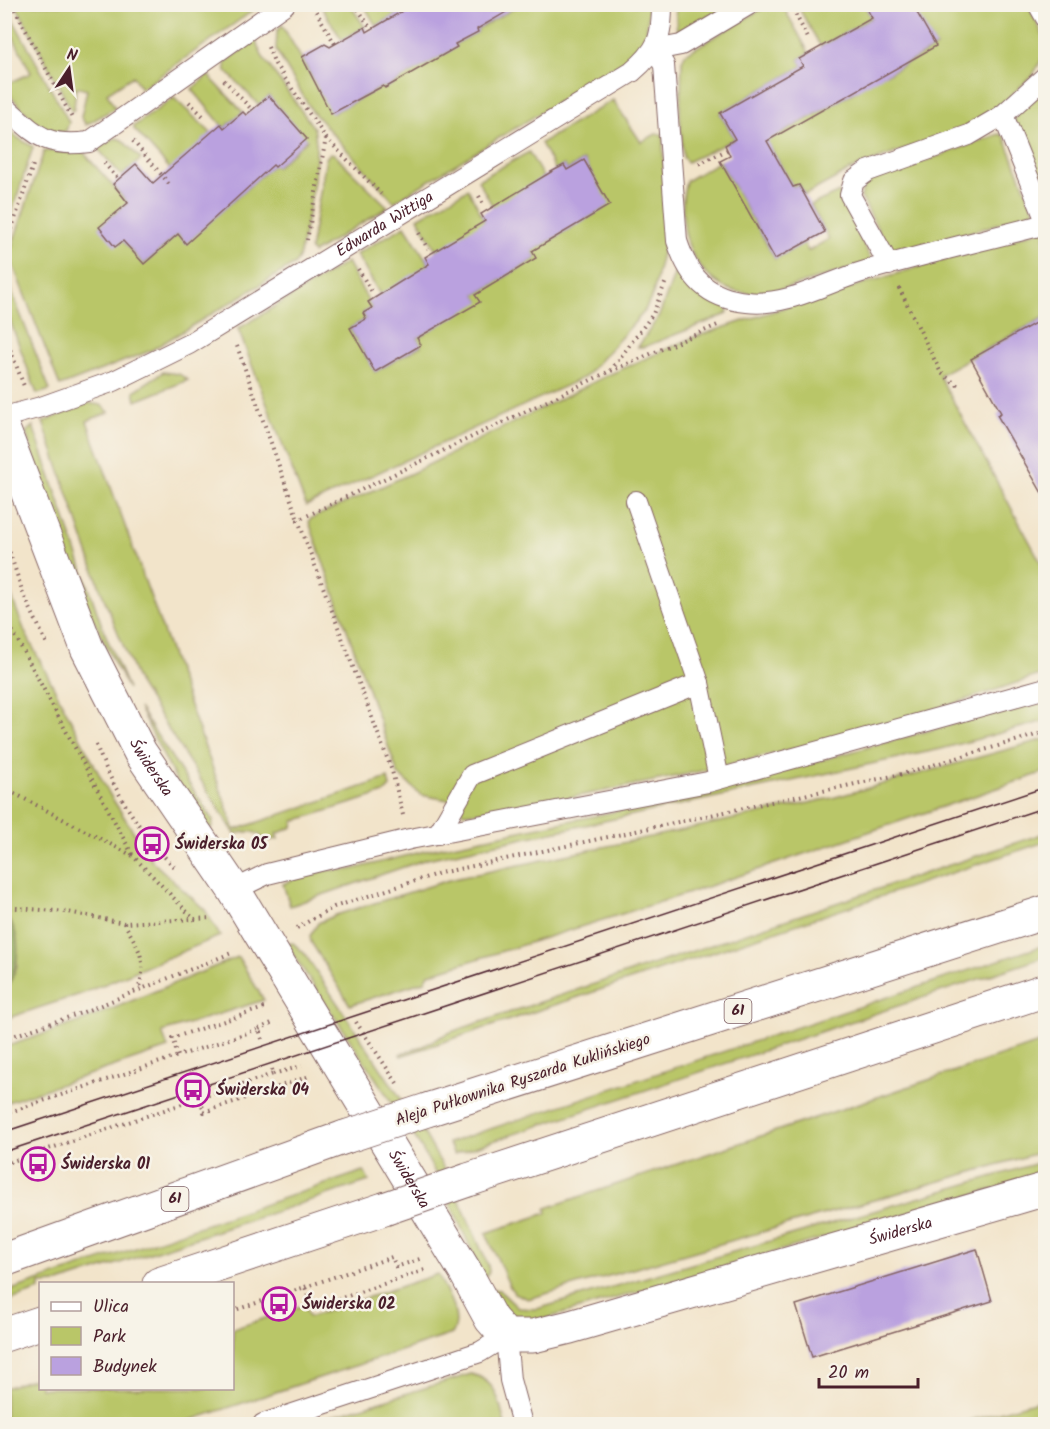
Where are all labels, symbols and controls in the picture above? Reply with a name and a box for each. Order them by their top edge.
north arrow [39,39,99,99]
text: N [64,43,80,69]
street label: Edwarda Wittiga [331,184,438,263]
street label: Świderska [123,734,179,802]
bus stop icon: Świderska 05 [134,826,170,862]
place label: Świderska 05 [175,832,269,857]
road number: 61 [724,999,752,1023]
street label: Aleja Pułkownika Ryszarda Kuklińskiego [392,1027,654,1133]
bus stop icon: Świderska 04 [175,1072,211,1108]
place label: Świderska 04 [216,1078,309,1103]
street label: Świderska [381,1145,437,1213]
bus stop icon: Świderska 01 [20,1146,56,1182]
place label: Świderska 01 [61,1152,150,1177]
road number: 61 [162,1187,188,1211]
street label: Świderska [866,1210,935,1252]
legend [39,1282,234,1390]
bus stop icon: Świderska 02 [261,1286,297,1322]
place label: Świderska 02 [302,1292,396,1317]
text: Ulica [93,1293,129,1322]
text: Park [93,1323,126,1352]
scale bar [819,1351,918,1389]
text: Budynek [93,1353,157,1382]
text: 20 m [828,1359,869,1388]

